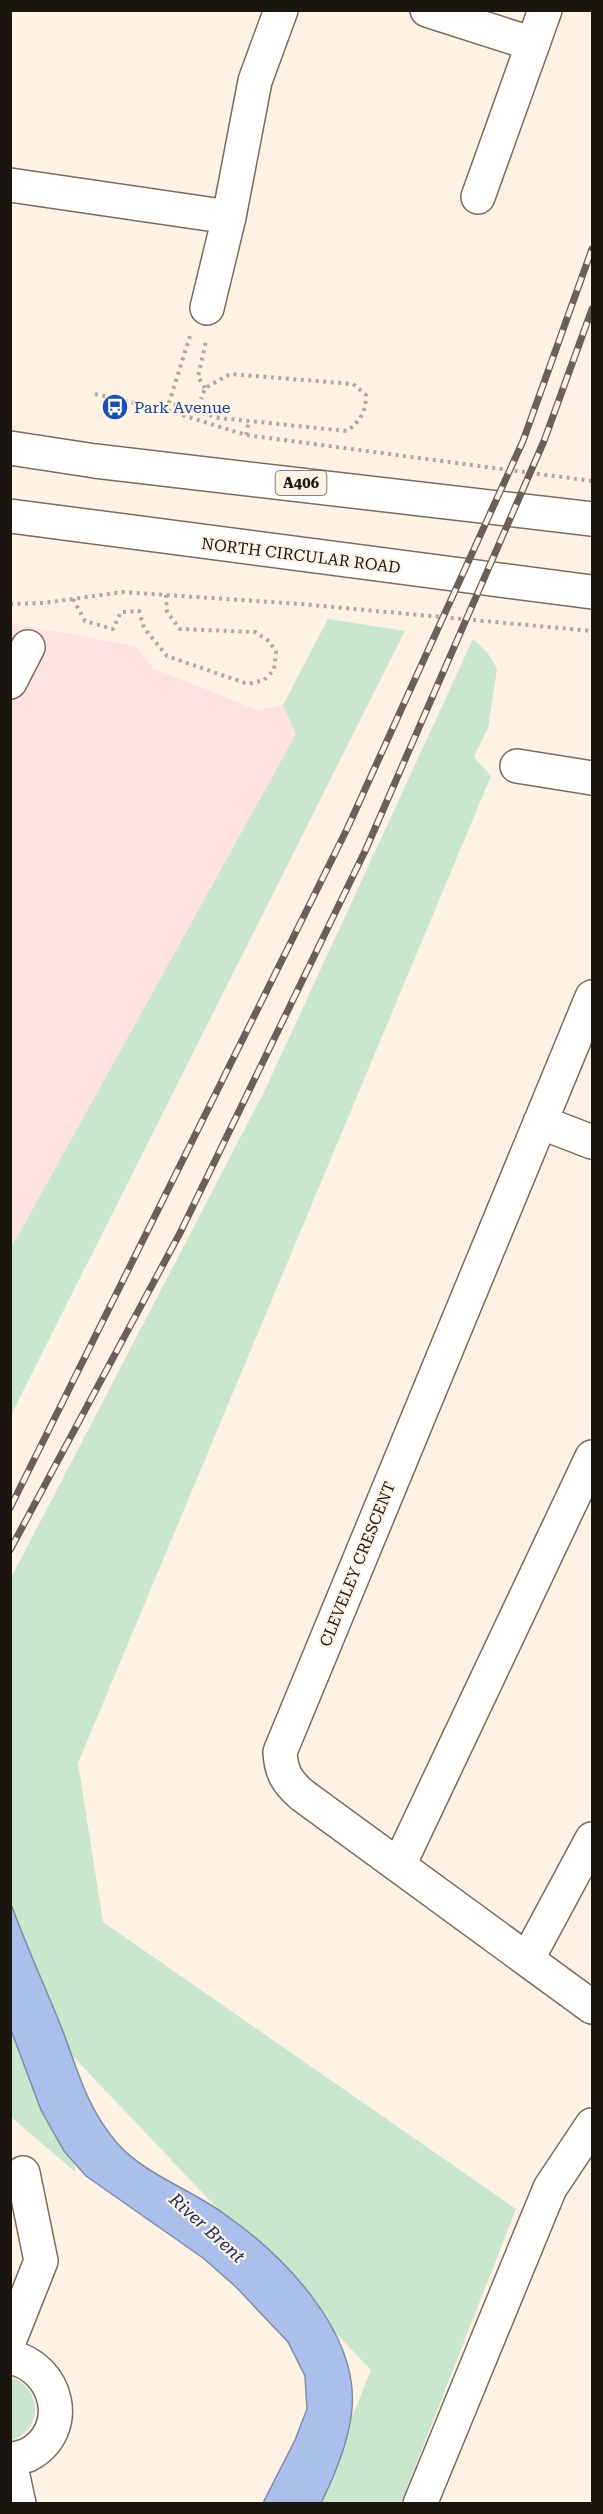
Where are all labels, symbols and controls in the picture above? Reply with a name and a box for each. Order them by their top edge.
bus stop icon: Park Avenue [100,392,130,422]
place label: Park Avenue [134,398,231,417]
road number: A406 [276,471,326,495]
street label: NORTH CIRCULAR ROAD [200,534,402,577]
street label: CLEVELEY CRESCENT [316,1479,399,1649]
water label: River Brent [165,2188,250,2267]

